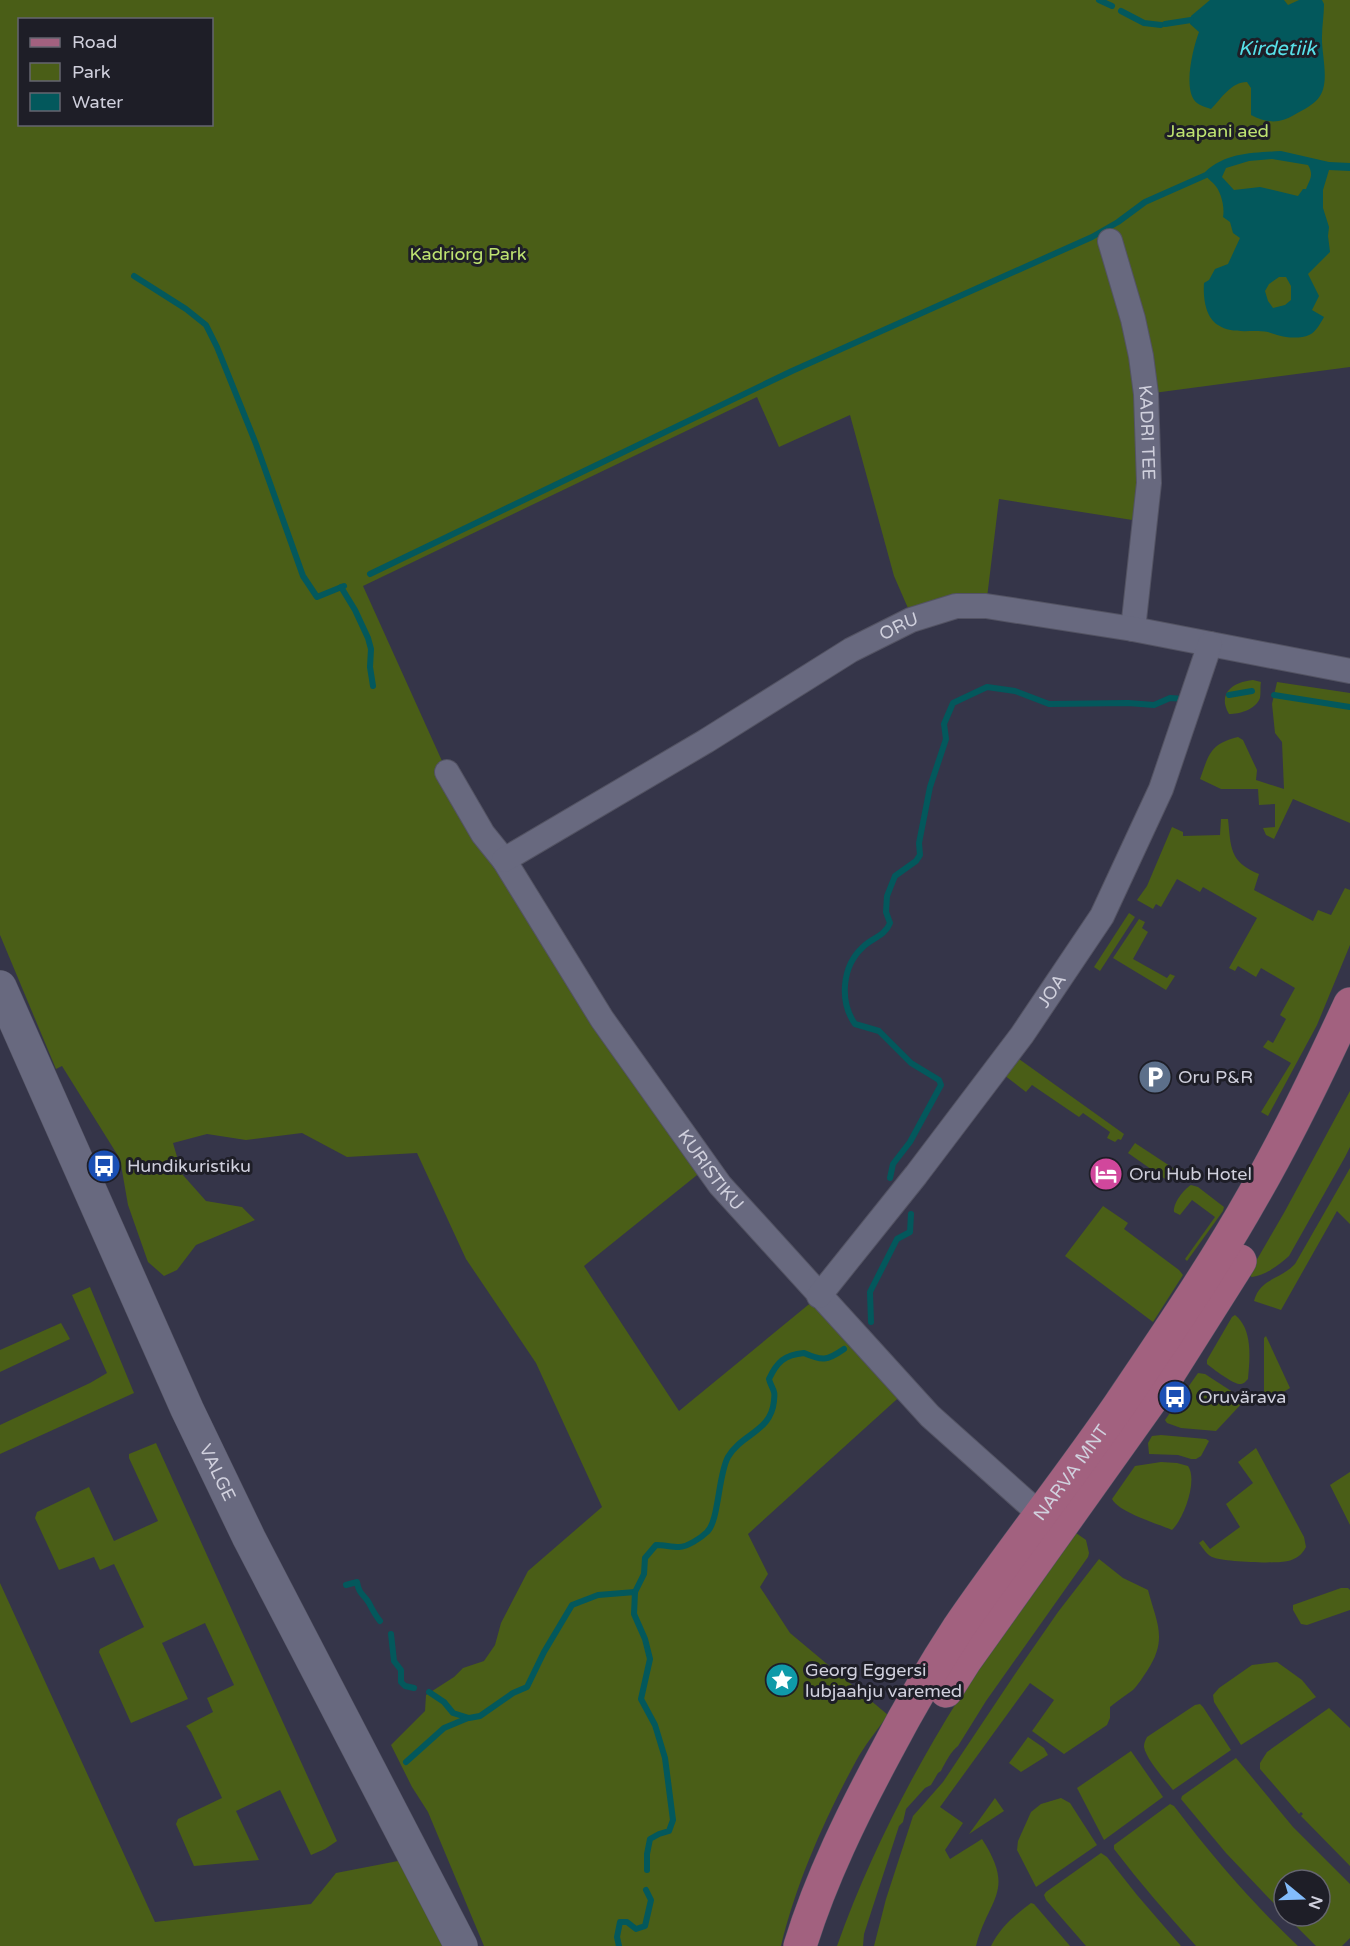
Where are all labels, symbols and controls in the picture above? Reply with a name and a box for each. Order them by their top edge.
legend [18,18,213,126]
text: Road [72,31,117,53]
water label: Kirdetiik [1238,37,1318,61]
text: Park [72,61,111,83]
text: Water [72,91,123,113]
park label: Jaapani aed [1167,120,1269,142]
park label: Kadriorg Park [410,243,527,265]
street label: KADRI TEE [1134,384,1160,480]
street label: ORU [875,607,921,645]
street label: JOA [1033,970,1071,1012]
parking icon: Oru P&R [1137,1059,1173,1095]
place label: Oru P&R [1178,1066,1253,1088]
street label: KURISTIKU [673,1125,749,1215]
bus stop icon: Hundikuristiku [86,1148,122,1184]
place label: Hundikuristiku [127,1155,251,1177]
hotel icon: Oru Hub Hotel [1088,1156,1124,1192]
place label: Oru Hub Hotel [1129,1163,1252,1185]
bus stop icon: Oruvärava [1157,1379,1193,1415]
place label: Oruvärava [1198,1386,1286,1408]
street label: NARVA MNT [1029,1420,1113,1525]
street label: VALGE [194,1440,241,1505]
place label: Georg Eggersi lubjaahju varemed [805,1659,962,1702]
place icon: Georg Eggersi lubjaahju varemed [764,1662,800,1698]
north arrow [1272,1868,1332,1928]
text: N [1304,1893,1327,1912]

